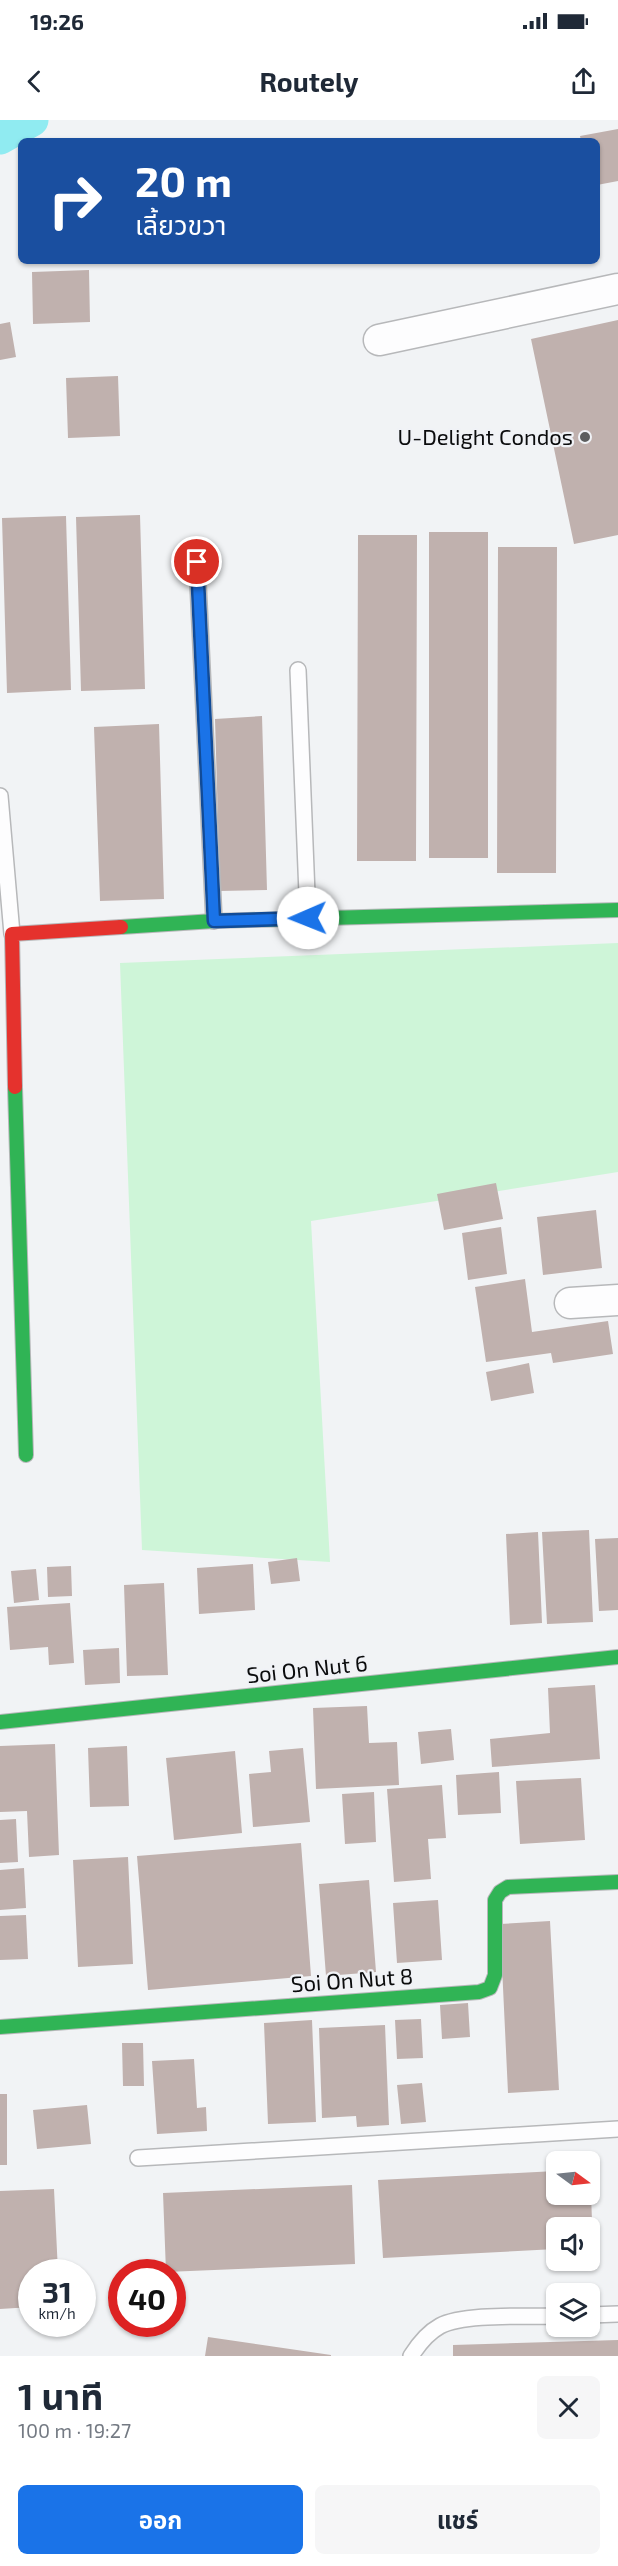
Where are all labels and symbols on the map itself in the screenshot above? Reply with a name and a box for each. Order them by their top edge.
place label: U-Delight Condos [398,423,573,449]
marker: U-Delight Condos [578,430,592,444]
pin [171,536,222,587]
position arrow [276,886,340,950]
street label: Soi On Nut 6 [245,1649,369,1687]
street label: Soi On Nut 8 [290,1962,414,1996]
north arrow [546,2151,600,2205]
speed limit sign: 40 [108,2259,186,2337]

